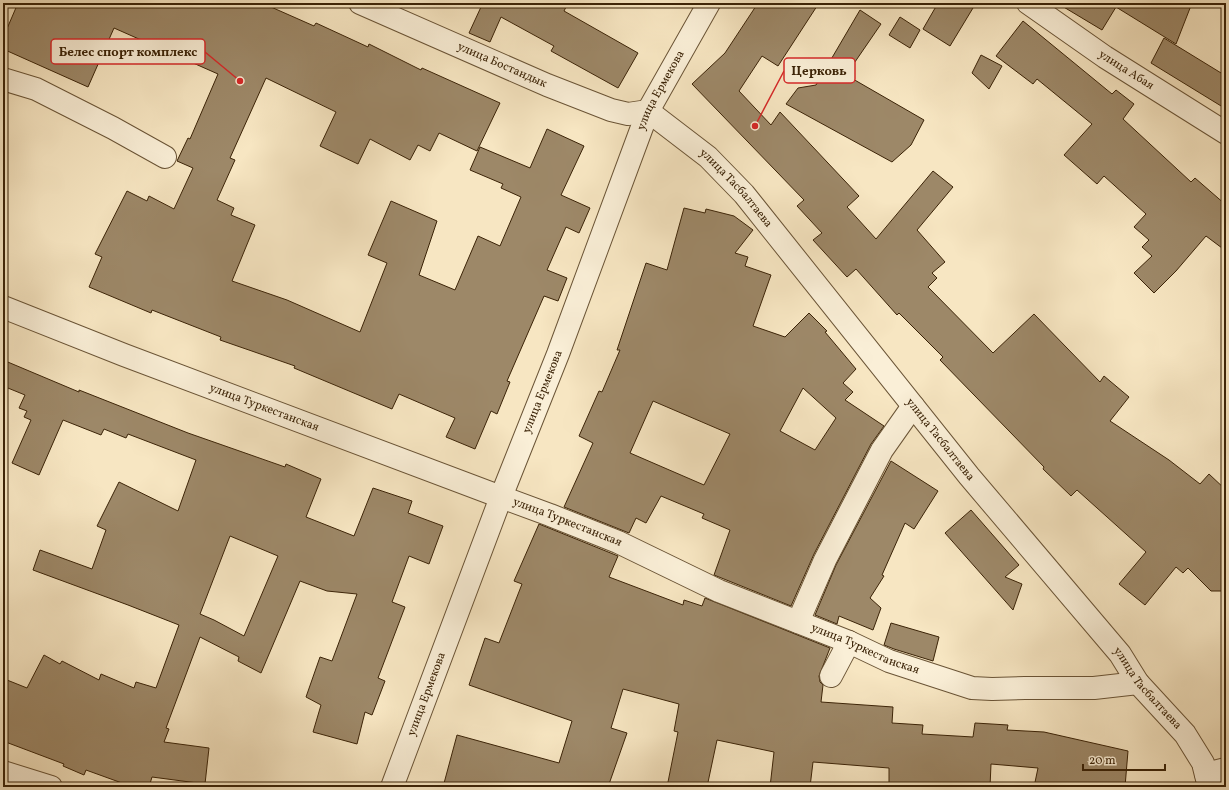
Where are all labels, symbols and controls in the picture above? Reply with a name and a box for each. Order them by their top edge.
callout: Белес спорт комплекс [51,39,205,64]
street label: улица Бостандык [455,39,550,92]
text: Белес спорт комплекс [59,44,197,62]
street label: улица Абая [1095,47,1157,94]
street label: улица Ермекова [634,48,689,133]
callout: Церковь [784,58,855,83]
text: Церковь [791,63,847,81]
street label: улица Тасбалтаева [696,145,776,231]
street label: улица Ермекова [519,348,567,436]
street label: улица Туркестанская [207,380,321,436]
street label: улица Тасбалтаева [902,395,978,484]
street label: улица Туркестанская [510,494,625,551]
street label: улица Туркестанская [809,620,921,678]
street label: улица Тасбалтаева [1109,644,1185,733]
street label: улица Ермекова [404,650,450,739]
scale bar [1083,746,1165,772]
text: 20 m [1089,753,1116,769]

